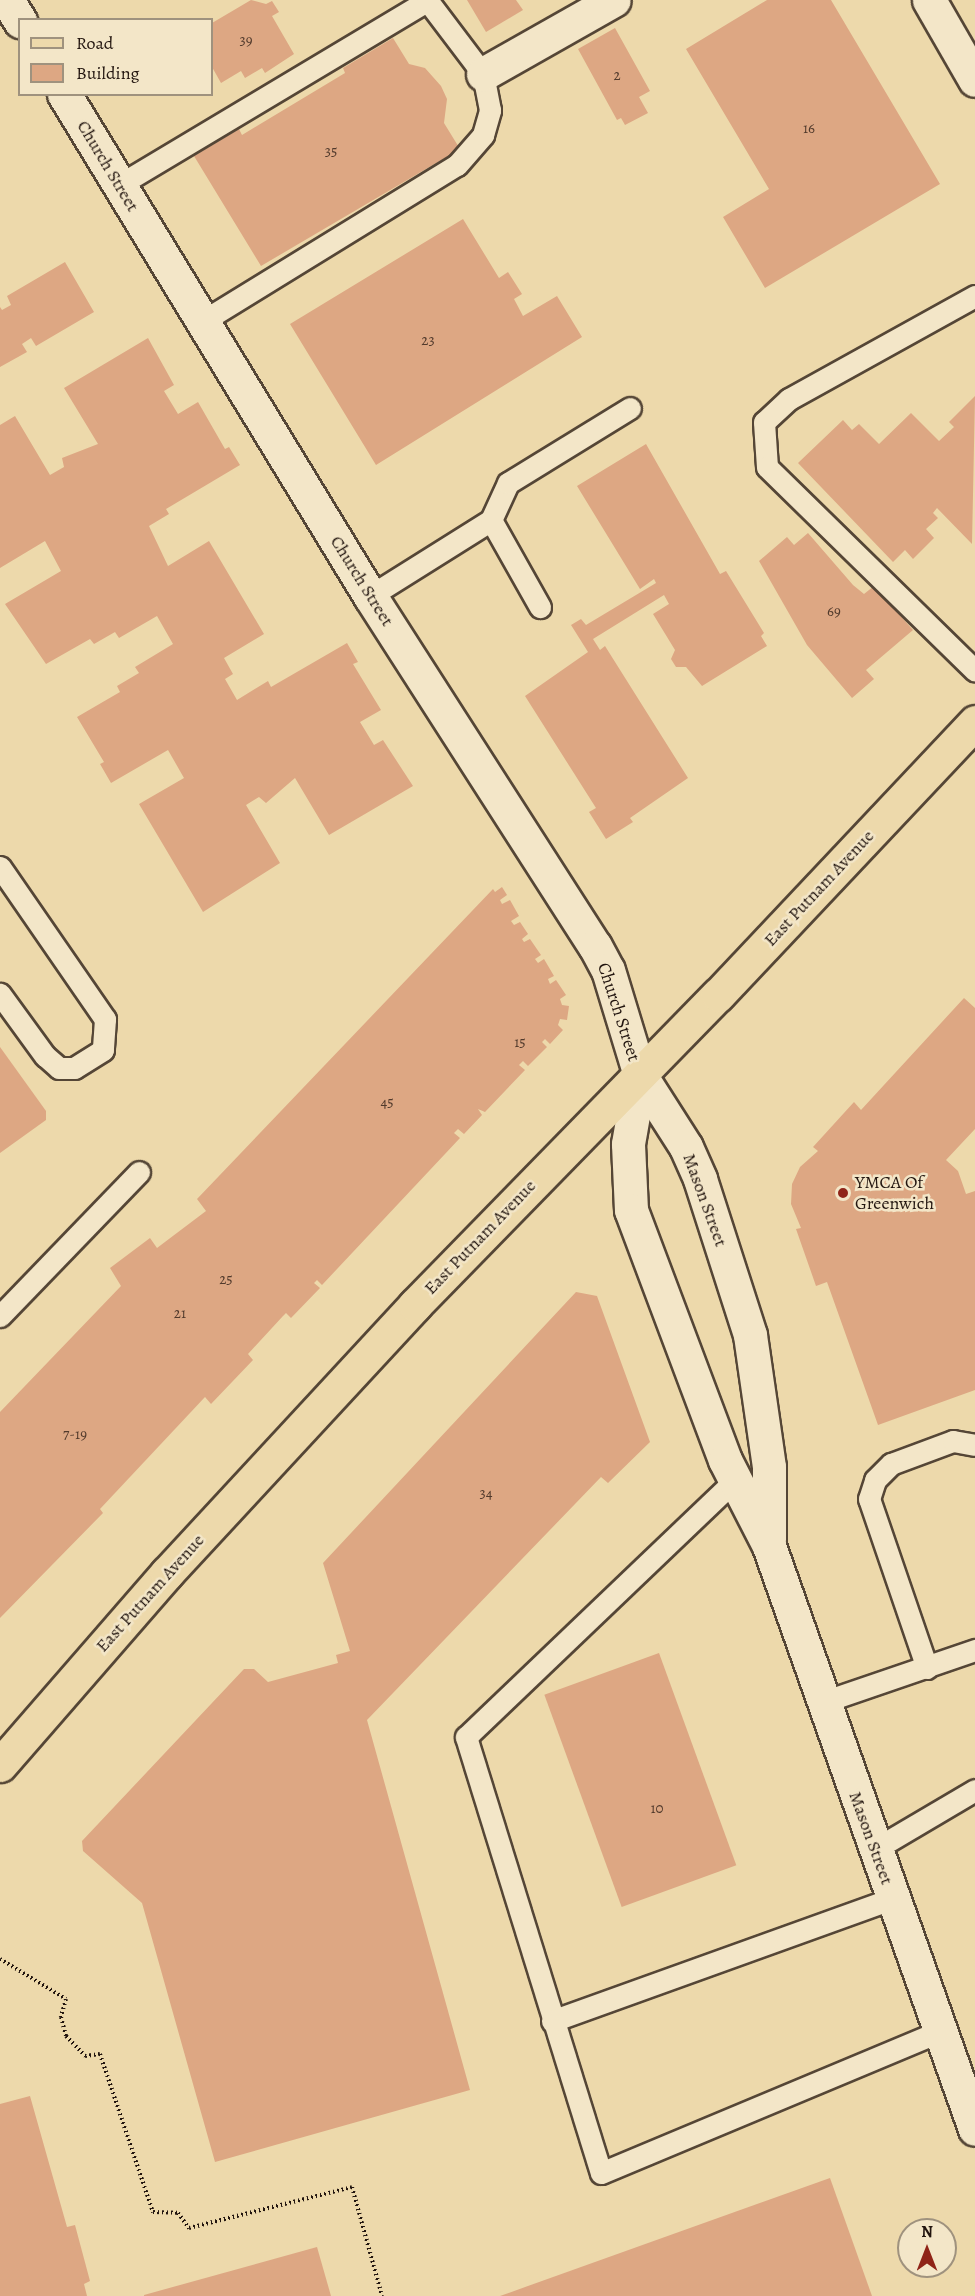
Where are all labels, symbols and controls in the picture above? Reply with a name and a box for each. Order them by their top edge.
legend [18,18,213,96]
text: Road [76,31,113,55]
house number: 39 [239,32,253,50]
text: Building [76,61,140,85]
house number: 2 [613,67,621,85]
street label: Church Street [72,117,144,215]
house number: 16 [803,120,815,138]
house number: 35 [325,143,337,161]
house number: 23 [421,332,435,350]
street label: Church Street [326,532,398,630]
house number: 69 [827,603,841,621]
street label: East Putnam Avenue [759,825,879,951]
street label: Church Street [593,960,645,1064]
house number: 15 [514,1034,526,1052]
house number: 45 [380,1094,394,1112]
street label: Mason Street [678,1151,732,1249]
place label: YMCA Of Greenwich [855,1172,934,1214]
street label: East Putnam Avenue [420,1175,540,1299]
marker: YMCA Of Greenwich [836,1186,850,1200]
house number: 25 [219,1271,233,1289]
house number: 21 [174,1305,186,1323]
house number: 7-19 [63,1426,87,1444]
house number: 34 [479,1485,493,1503]
street label: East Putnam Avenue [91,1530,209,1656]
street label: Mason Street [844,1789,898,1887]
house number: 10 [650,1800,664,1818]
north arrow [897,2218,957,2278]
text: N [921,2221,933,2243]

